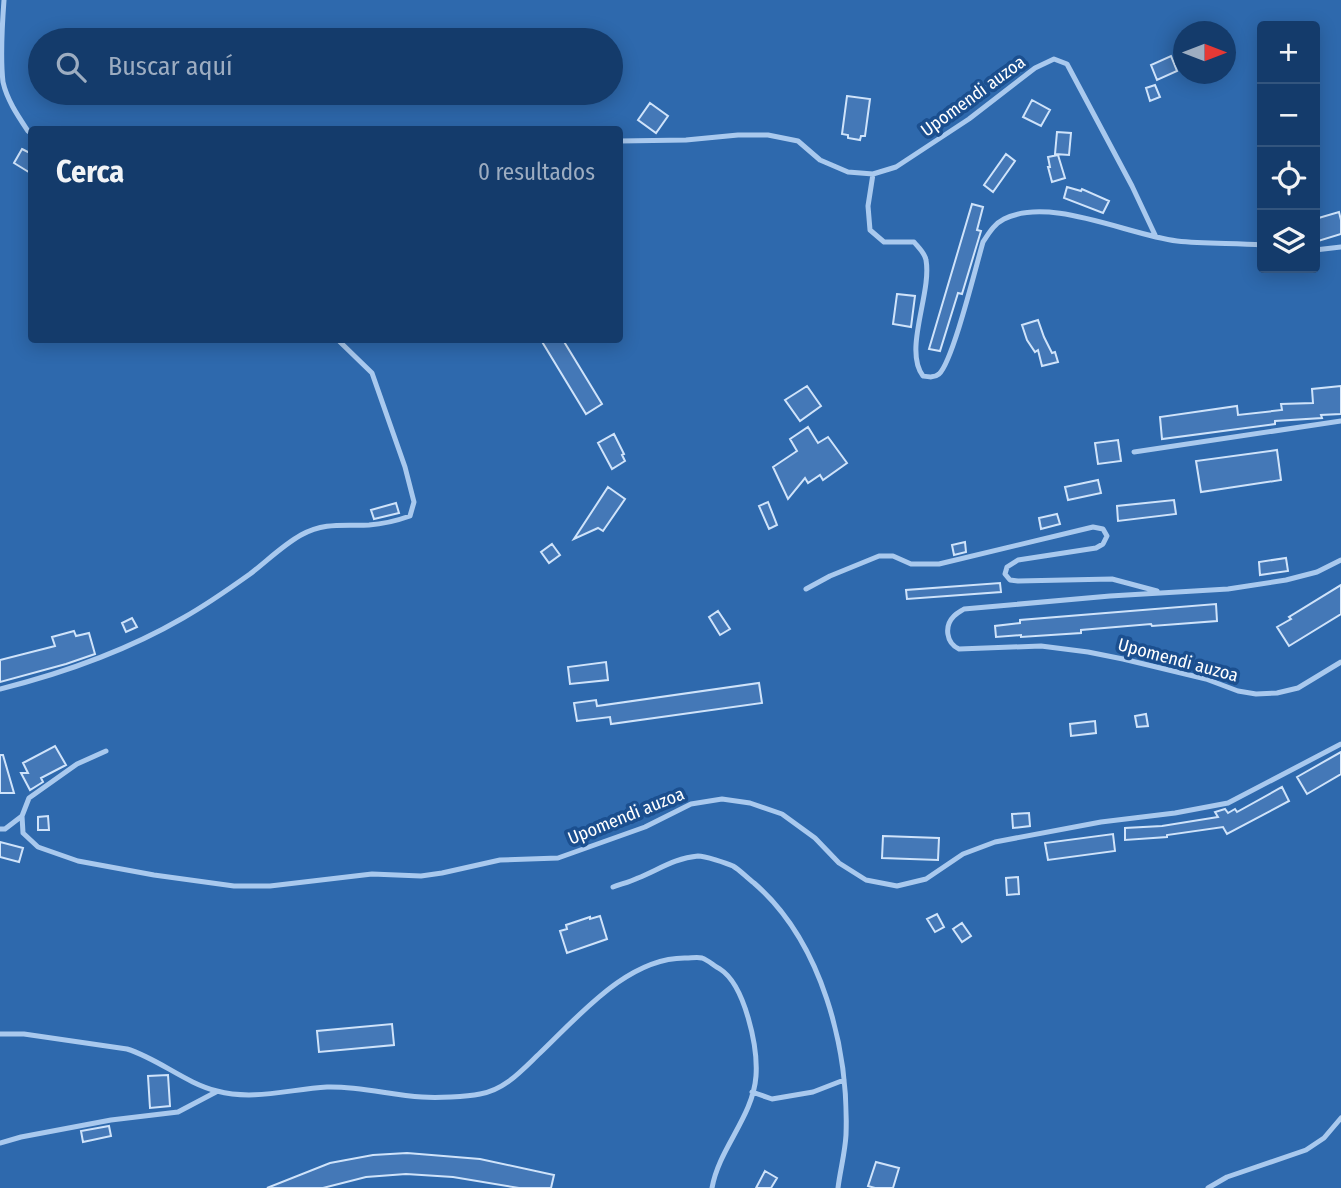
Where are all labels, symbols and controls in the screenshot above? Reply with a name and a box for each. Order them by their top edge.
north arrow [1173,21,1236,84]
map controls [1257,21,1320,273]
button: + [1257,21,1320,84]
search box [28,28,623,105]
icon: search [52,48,90,86]
text: Buscar aquí [108,51,233,82]
street label: Upomendi auzoa [917,51,1030,141]
button: − [1257,84,1320,147]
button: locate [1257,147,1320,210]
text: Cerca [56,154,124,190]
text: 0 resultados [478,158,595,186]
button: layers [1257,210,1320,273]
street label: Upomendi auzoa [1115,633,1241,687]
street label: Upomendi auzoa [565,783,688,849]

